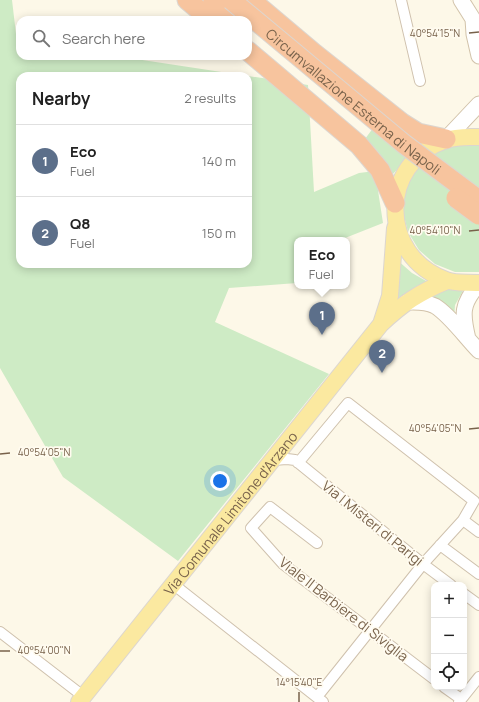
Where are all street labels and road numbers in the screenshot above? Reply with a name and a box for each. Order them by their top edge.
street label: Circumvallazione Esterna di Napoli [262,24,445,178]
street label: Via Comunale Limitone d'Arzano [159,427,301,599]
street label: Via I Misteri di Parigi [318,476,428,570]
street label: Viale Il Barbiere di Siviglia [275,553,413,665]

